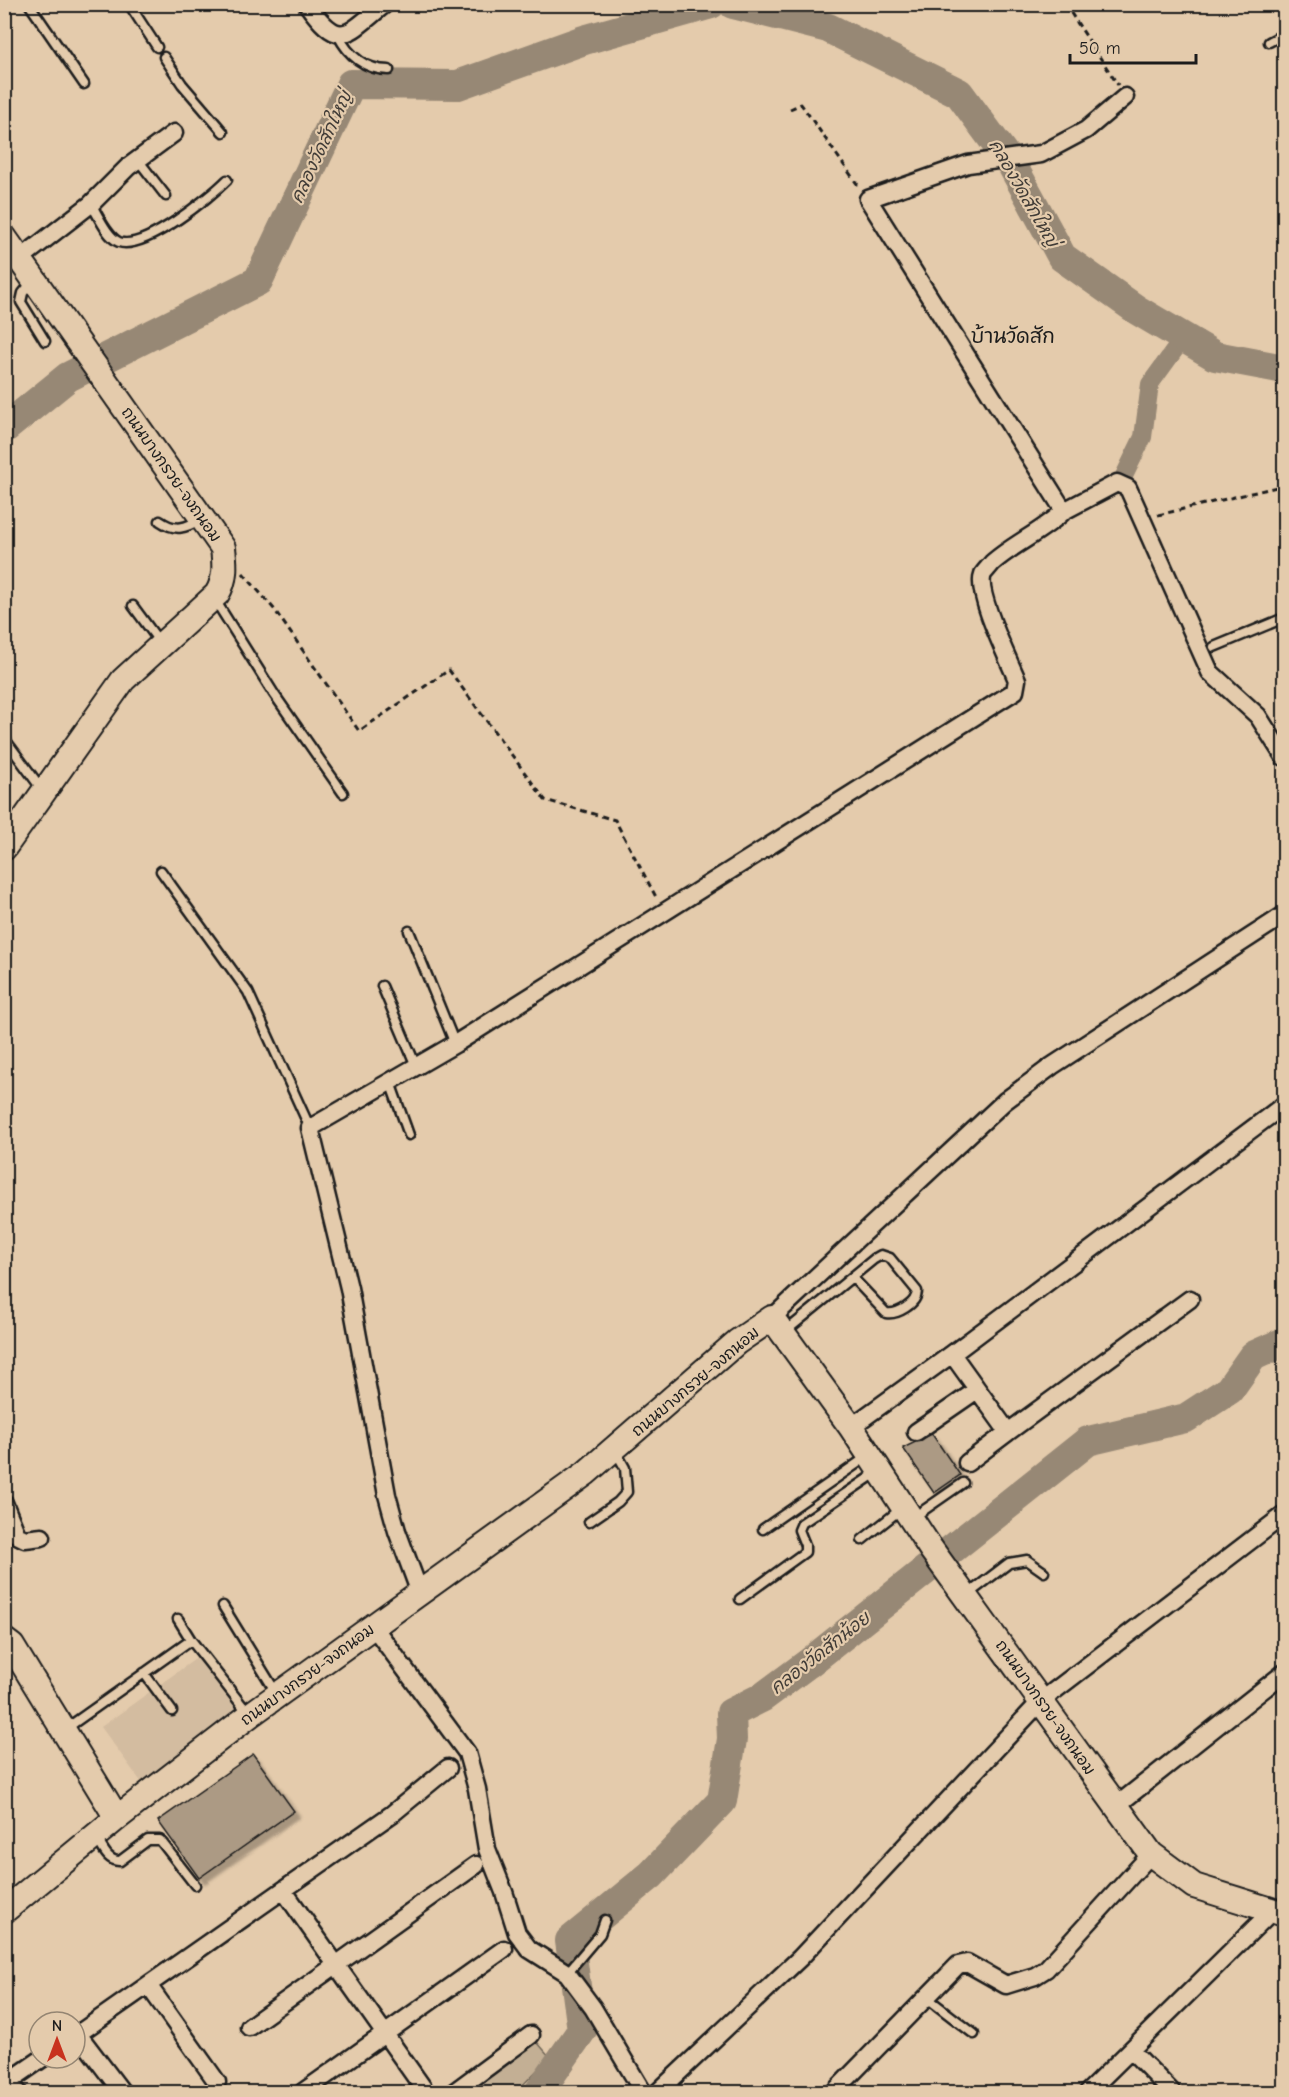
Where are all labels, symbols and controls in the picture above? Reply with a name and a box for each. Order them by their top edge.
scale bar [1070,27,1196,65]
text: 50 m [1079,38,1121,59]
water label: คลองวัดสักใหญ่ [285,84,358,206]
water label: คลองวัดสักใหญ่ [984,135,1066,253]
district label: บ้านวัดสัก [971,323,1055,348]
street label: ถนนบางกรวย-จงถนอม [118,404,225,545]
street label: ถนนบางกรวย-จงถนอม [628,1323,763,1440]
water label: คลองวัดสักน้อย [765,1606,875,1699]
street label: ถนนบางกรวย-จงถนอม [237,1620,378,1729]
street label: ถนนบางกรวย-จงถนอม [992,1637,1099,1778]
north arrow [27,2010,87,2070]
text: N [52,2017,62,2035]

